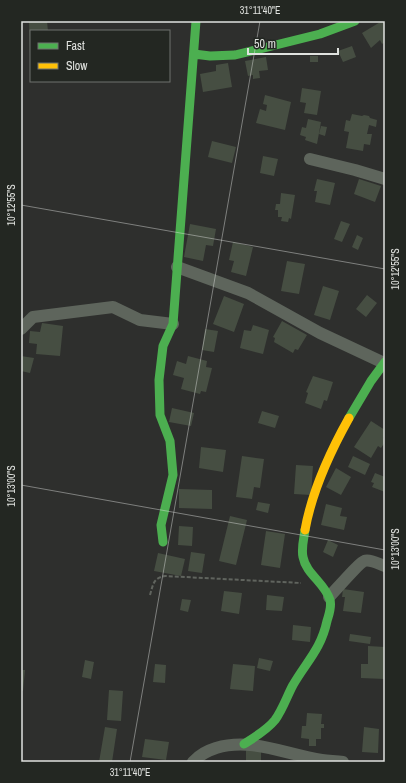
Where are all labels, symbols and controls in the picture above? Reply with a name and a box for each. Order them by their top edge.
text: 31°11'40"E [240,4,280,17]
legend [30,30,170,82]
scale bar [248,30,338,56]
text: 50 m [254,36,276,52]
text: Fast [66,38,85,54]
text: Slow [66,58,88,74]
text: 10°12'55"S [5,184,18,226]
text: 10°12'55"S [389,248,402,290]
text: 10°13'00"S [5,465,18,507]
text: 10°13'00"S [389,528,402,570]
text: 31°11'40"E [110,766,150,779]

